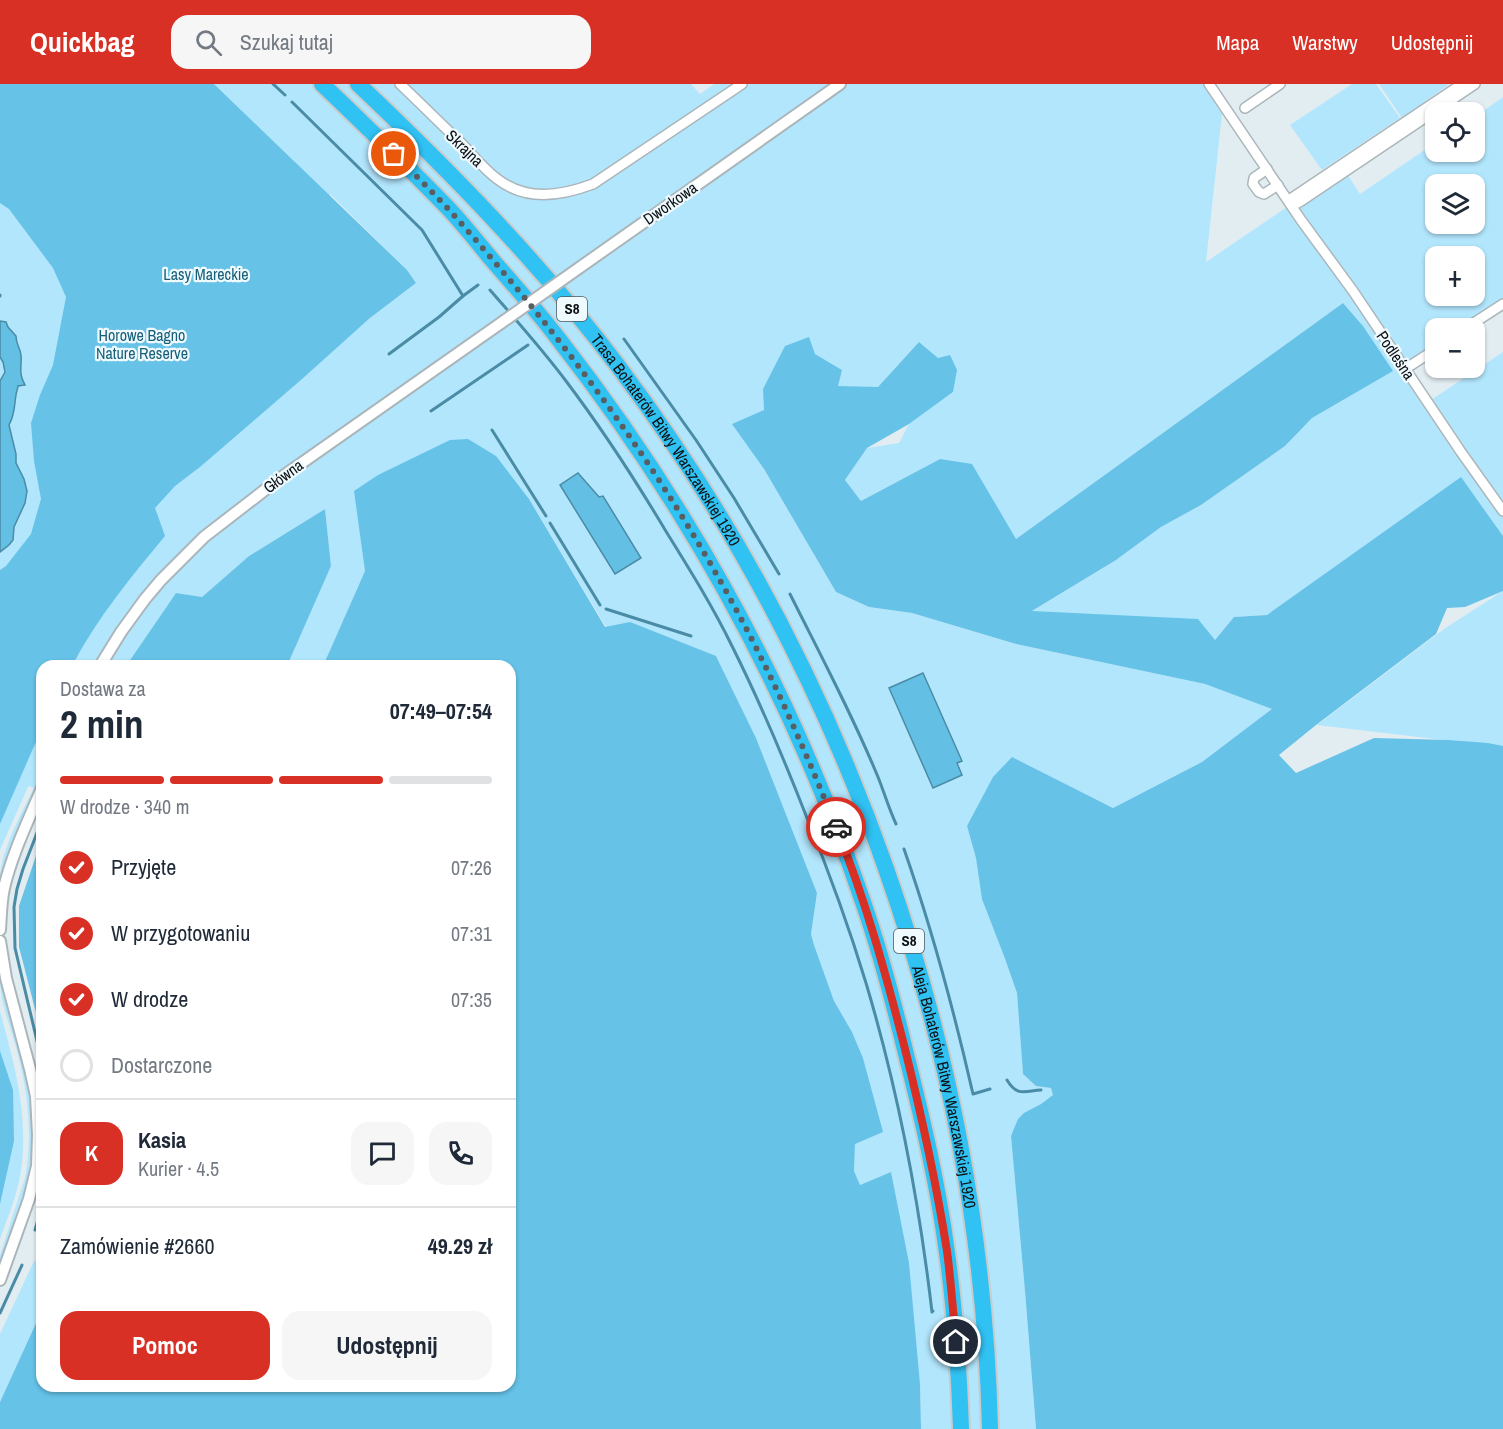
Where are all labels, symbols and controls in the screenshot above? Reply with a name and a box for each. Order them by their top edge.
search box [171,15,591,69]
text: Quickbag [30,23,135,61]
icon: search [192,26,225,59]
text: Szukaj tutaj [240,27,333,57]
text: Mapa [1216,28,1259,57]
text: Warstwy [1292,28,1358,57]
text: Udostępnij [1391,28,1473,57]
map controls [1425,102,1485,378]
button: locate [1425,102,1485,162]
street label: Skrajna [441,125,489,172]
pin [368,128,419,179]
icon: bag [377,137,410,170]
button: layers [1425,174,1485,234]
street label: Dworkowa [639,176,702,230]
button: + [1425,246,1485,306]
park label: Lasy Mareckie [163,263,249,285]
road number: S8 [557,297,587,321]
button: − [1425,318,1485,378]
park label: Horowe Bagno Nature Reserve [96,324,188,364]
street label: Podleśna [1372,326,1421,384]
street label: Trasa Bohaterów Bitwy Warszawskiej 1920 [586,329,746,550]
street label: Główna [259,454,308,498]
text: Dostawa za [60,675,146,702]
text: 07:49–07:54 [390,696,492,726]
text: 2 min [60,698,144,750]
text: W drodze · 340 m [60,793,189,820]
courier [806,797,866,857]
icon: car [820,811,853,844]
icon: check [60,851,93,884]
text: Przyjęte [111,852,176,882]
text: 07:26 [451,854,492,881]
icon: check [60,917,93,950]
text: W przygotowaniu [111,918,250,948]
text: 07:31 [451,920,492,947]
road number: S8 [894,929,924,953]
street label: Aleja Bohaterów Bitwy Warszawskiej 1920 [906,962,982,1210]
icon: check [60,983,93,1016]
text: W drodze [111,984,188,1014]
text: 07:35 [451,986,492,1013]
text: Dostarczone [111,1050,212,1080]
button: chat [351,1122,414,1185]
button: phone [429,1122,492,1185]
text: Kasia [138,1125,186,1155]
text: K [85,1138,98,1168]
text: Kurier · 4.5 [138,1155,219,1182]
text: Zamówienie #2660 [60,1231,214,1261]
text: 49.29 zł [428,1231,492,1261]
button: Pomoc [60,1311,270,1380]
button: Udostępnij [282,1311,492,1380]
pin [930,1316,981,1367]
icon: home [939,1325,972,1358]

